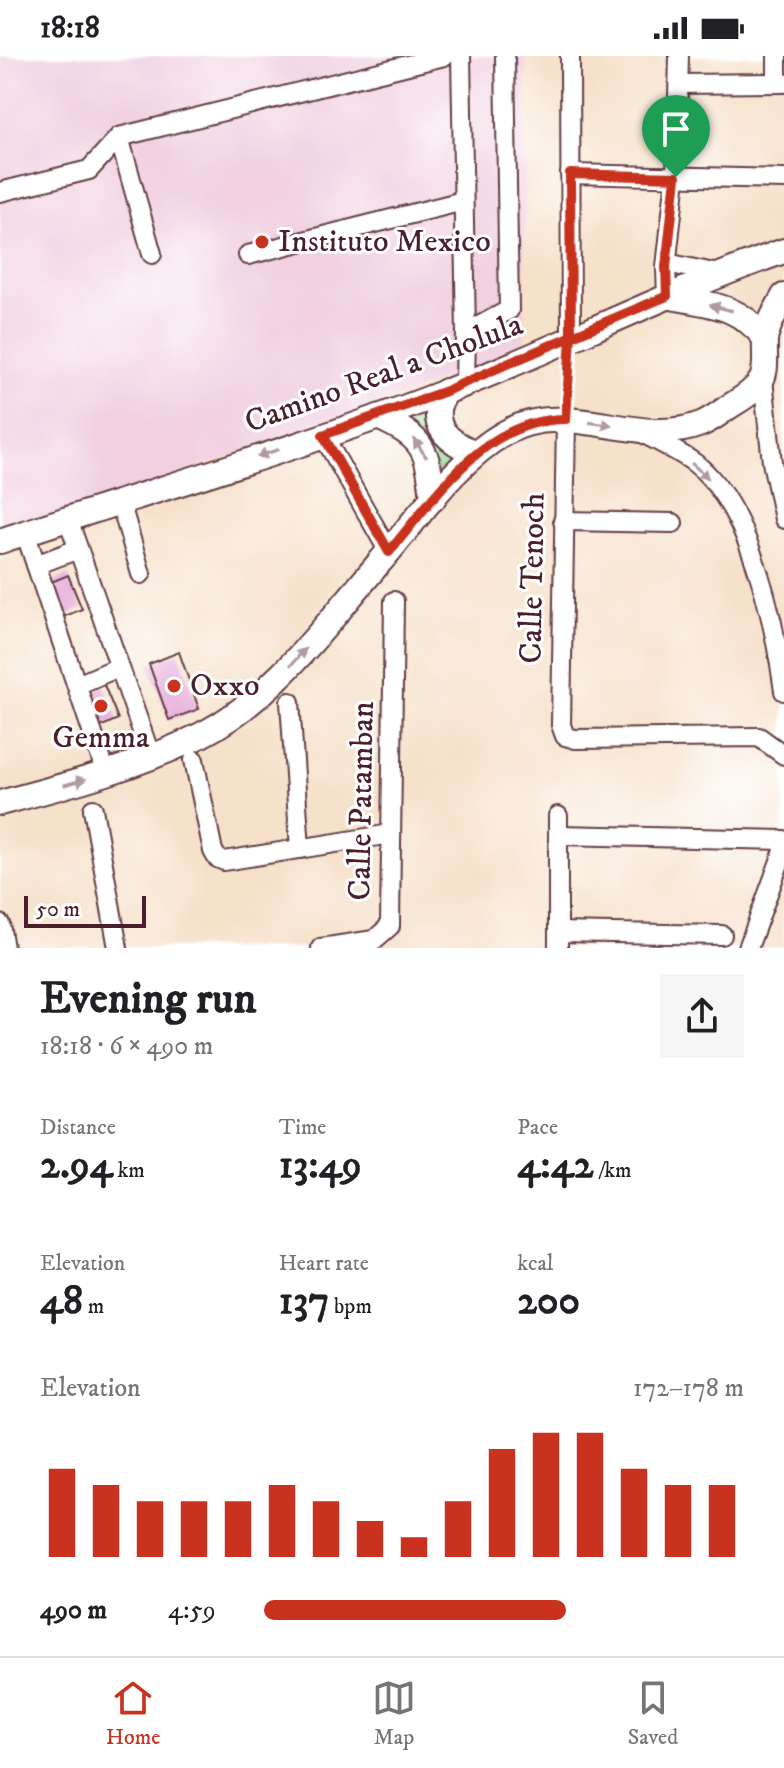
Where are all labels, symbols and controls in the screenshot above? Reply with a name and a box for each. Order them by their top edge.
text: 18:18 [40,10,100,47]
pin [642,95,710,177]
icon: arrive [654,107,698,151]
place label: Instituto Mexico [278,222,491,262]
marker: Instituto Mexico [253,233,271,251]
one-way arrow [709,301,734,313]
street label: Camino Real a Cholula [240,305,529,443]
one-way arrow [589,418,614,431]
one-way arrow [413,437,428,458]
one-way arrow [256,447,280,459]
one-way arrow [691,461,710,479]
street label: Calle Tenoch [512,492,554,664]
one-way arrow [289,647,306,667]
place label: Oxxo [190,666,260,706]
marker: Oxxo [165,677,183,695]
marker: Gemma [92,697,110,715]
street label: Calle Patamban [340,701,384,901]
place label: Gemma [52,718,150,758]
one-way arrow [63,776,88,788]
scale bar [24,892,146,928]
text: 50 m [36,896,80,923]
text: Evening run [40,972,257,1027]
button: share [660,974,744,1058]
text: 18:18 · 6 × 490 m [40,1030,213,1063]
text: Distance [40,1114,116,1141]
text: Time [279,1114,326,1141]
text: Pace [517,1114,558,1141]
text: 2.94 [40,1141,113,1191]
text: 13:49 [279,1141,362,1191]
text: 4:42 [517,1141,593,1191]
text: km [113,1157,145,1184]
text: /km [593,1157,632,1184]
text: Elevation [40,1250,125,1277]
text: Heart rate [279,1250,369,1277]
text: kcal [517,1250,553,1277]
text: 48 [40,1277,83,1327]
text: 137 [279,1277,329,1327]
text: 200 [517,1277,580,1327]
text: m [83,1293,104,1320]
text: bpm [329,1293,372,1320]
text: Elevation [40,1372,141,1405]
text: 172–178 m [633,1372,744,1405]
text: 490 m [40,1594,107,1627]
text: 4:59 [168,1594,216,1627]
tab: Home [106,1676,160,1751]
tab: Map [372,1676,416,1751]
tab: Saved [628,1676,678,1751]

